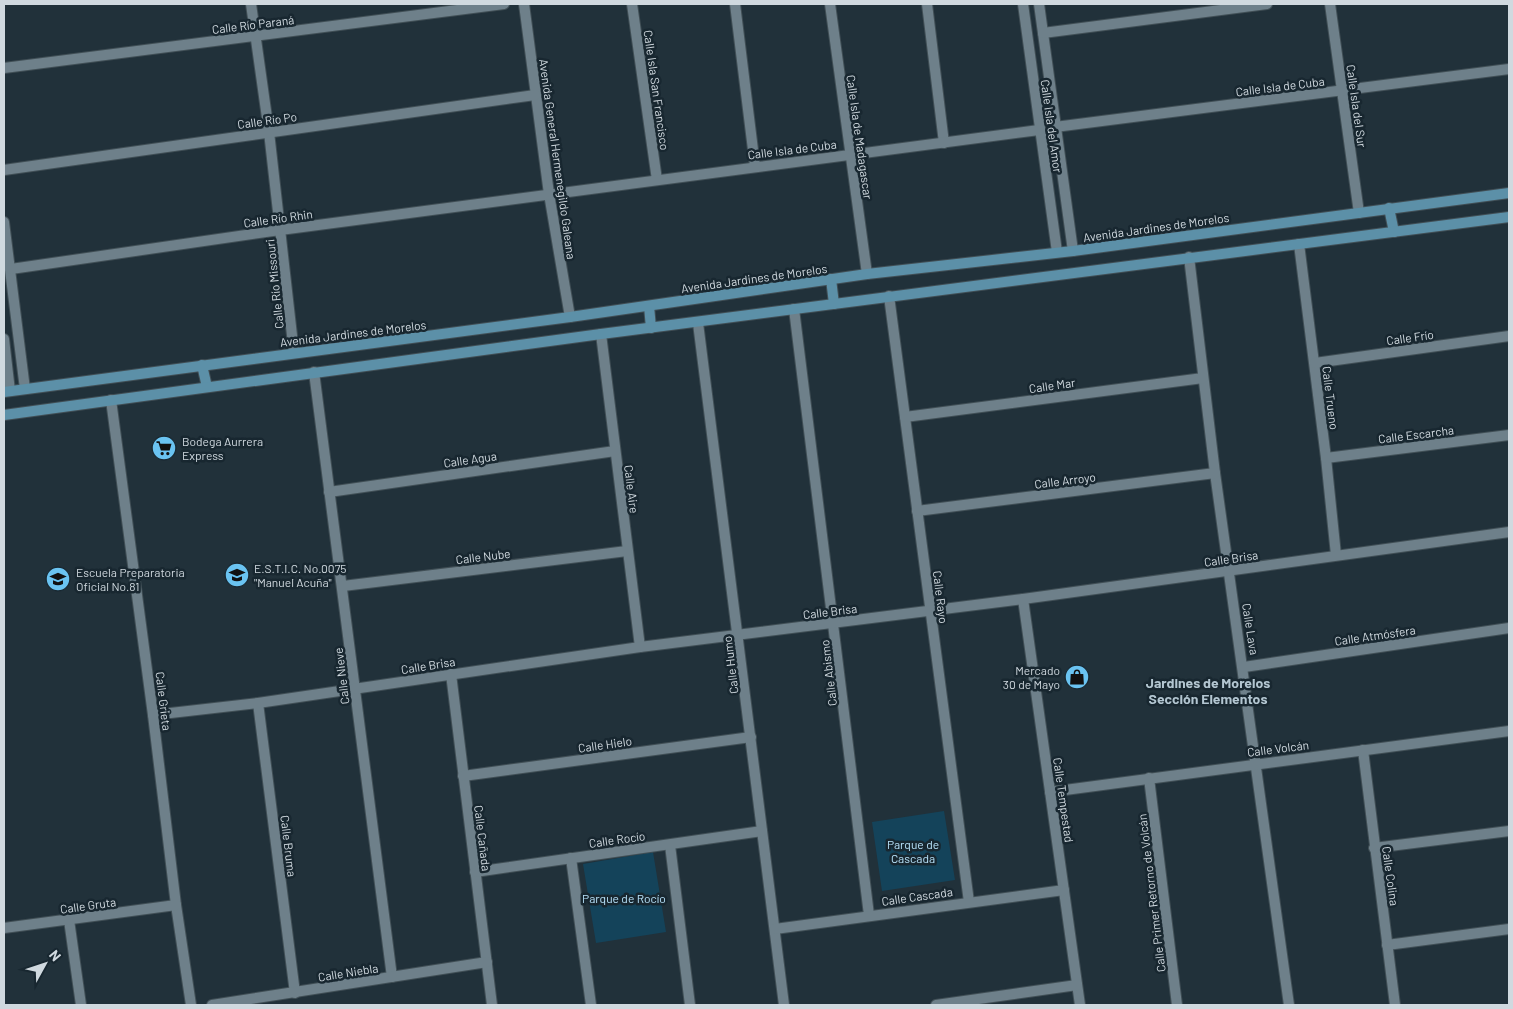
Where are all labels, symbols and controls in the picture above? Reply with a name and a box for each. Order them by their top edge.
street label: Calle Río Paraná [211,12,295,36]
street label: Calle Isla San Francisco [642,29,672,151]
street label: Avenida General Hermenegildo Galeana [537,58,579,260]
street label: Calle Isla del Sur [1344,64,1370,149]
street label: Calle Isla de Madagascar [844,74,876,201]
street label: Calle Isla de Cuba [1235,74,1325,98]
street label: Calle Isla del Amor [1039,78,1066,174]
street label: Calle Río Po [236,109,298,131]
street label: Calle Isla de Cuba [747,137,837,161]
street label: Calle Río Rhin [242,206,314,230]
street label: Avenida Jardines de Morelos [1082,210,1230,244]
street label: Calle Río Missouri [262,239,286,329]
street label: Avenida Jardines de Morelos [680,261,828,295]
street label: Avenida Jardines de Morelos [279,317,427,349]
street label: Calle Frío [1385,327,1435,347]
street label: Calle Trueno [1320,365,1342,431]
street label: Calle Mar [1028,375,1077,395]
street label: Calle Escarcha [1377,422,1455,446]
place label: Bodega Aurrera Express [182,434,263,462]
supermarket icon: Bodega Aurrera Express [151,435,177,461]
street label: Calle Agua [442,448,498,470]
street label: Calle Aire [622,464,642,514]
street label: Calle Arroyo [1033,469,1097,491]
street label: Calle Nube [455,546,511,566]
street label: Calle Brisa [1203,547,1259,569]
place label: E.S.T.I.C. No.0075 "Manuel Acuña" [254,561,346,589]
school or university icon: E.S.T.I.C. No.0075 "Manuel Acuña" [224,562,250,588]
place label: Escuela Preparatoria Oficial No.81 [76,565,185,593]
school or university icon: Escuela Preparatoria Oficial No.81 [45,566,71,592]
street label: Calle Rayo [931,570,951,624]
street label: Calle Brisa [802,601,858,621]
street label: Calle Lava [1240,602,1262,656]
street label: Calle Atmósfera [1334,622,1416,648]
street label: Calle Humo [719,635,741,695]
street label: Calle Abismo [817,639,839,707]
street label: Calle Nieve [331,647,351,705]
street label: Calle Brisa [400,654,456,676]
place label: Mercado 30 de Mayo [1003,663,1060,691]
shop icon: Mercado 30 de Mayo [1064,664,1090,690]
street label: Calle Grieta [153,671,175,731]
district label: Jardines de Morelos Sección Elementos [1146,674,1270,707]
street label: Calle Hielo [577,733,633,755]
street label: Calle Volcán [1246,737,1310,759]
street label: Calle Tempestad [1051,757,1077,843]
street label: Calle Cañada [472,804,494,872]
street label: Calle Primer Retorno de Volcán [1134,813,1168,973]
street label: Calle Bruma [278,814,300,878]
street label: Calle Rocío [588,828,646,850]
park label: Parque de Cascada [887,837,939,865]
street label: Calle Colina [1380,845,1402,907]
street label: Calle Cascada [880,884,954,908]
park label: Parque de Rocío [582,891,666,905]
street label: Calle Gruta [59,894,117,916]
north arrow [20,939,70,989]
text: N [46,946,65,964]
street label: Calle Niebla [317,960,379,984]

